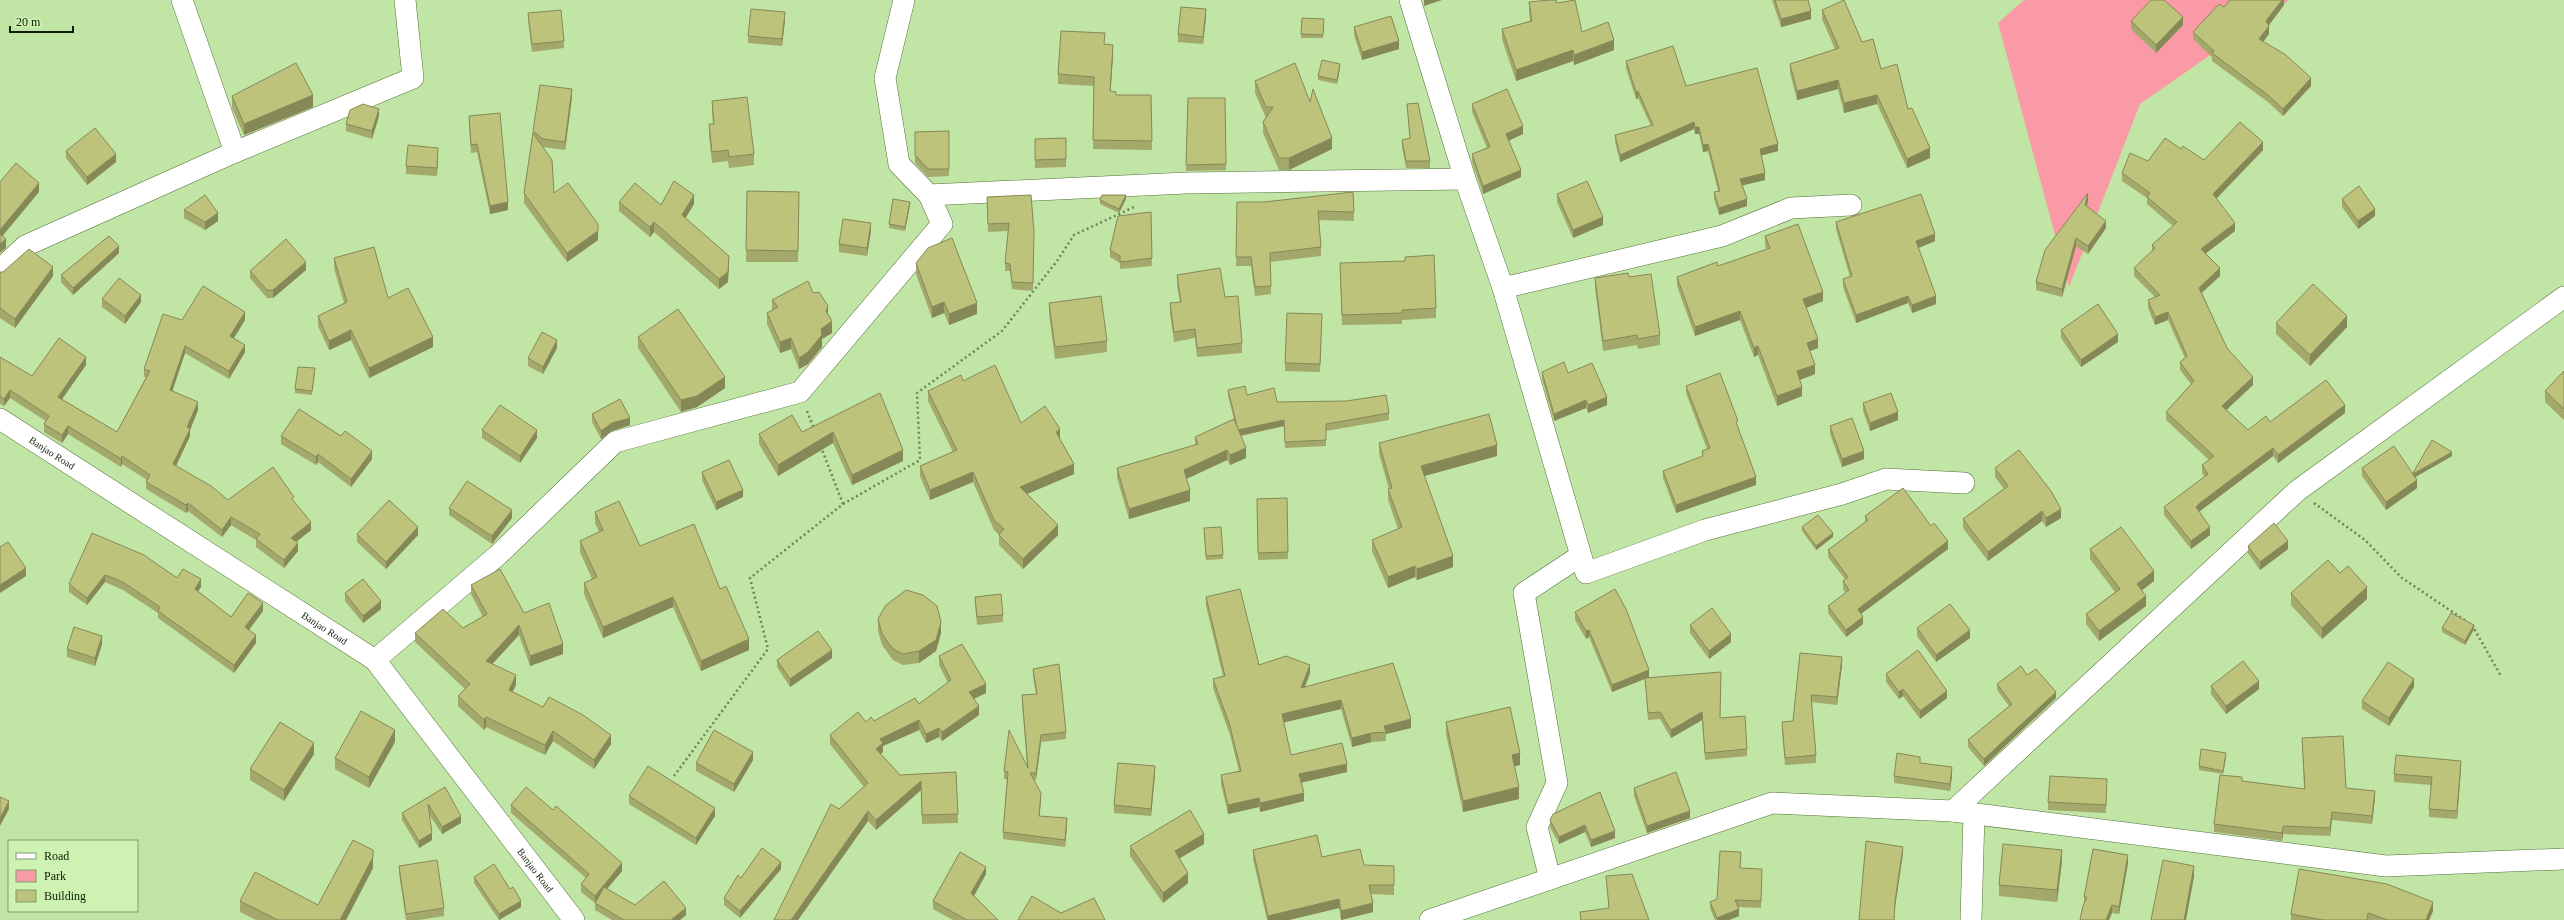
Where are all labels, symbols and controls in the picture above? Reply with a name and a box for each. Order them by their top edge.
scale bar [10,8,73,34]
text: 20 m [16,15,41,29]
street label: Banjao Road [27,434,77,471]
street label: Banjao Road [300,609,350,646]
legend [8,840,138,912]
street label: Banjao Road [515,846,556,894]
text: Road [44,849,69,863]
text: Park [44,869,66,883]
text: Building [44,889,86,903]

